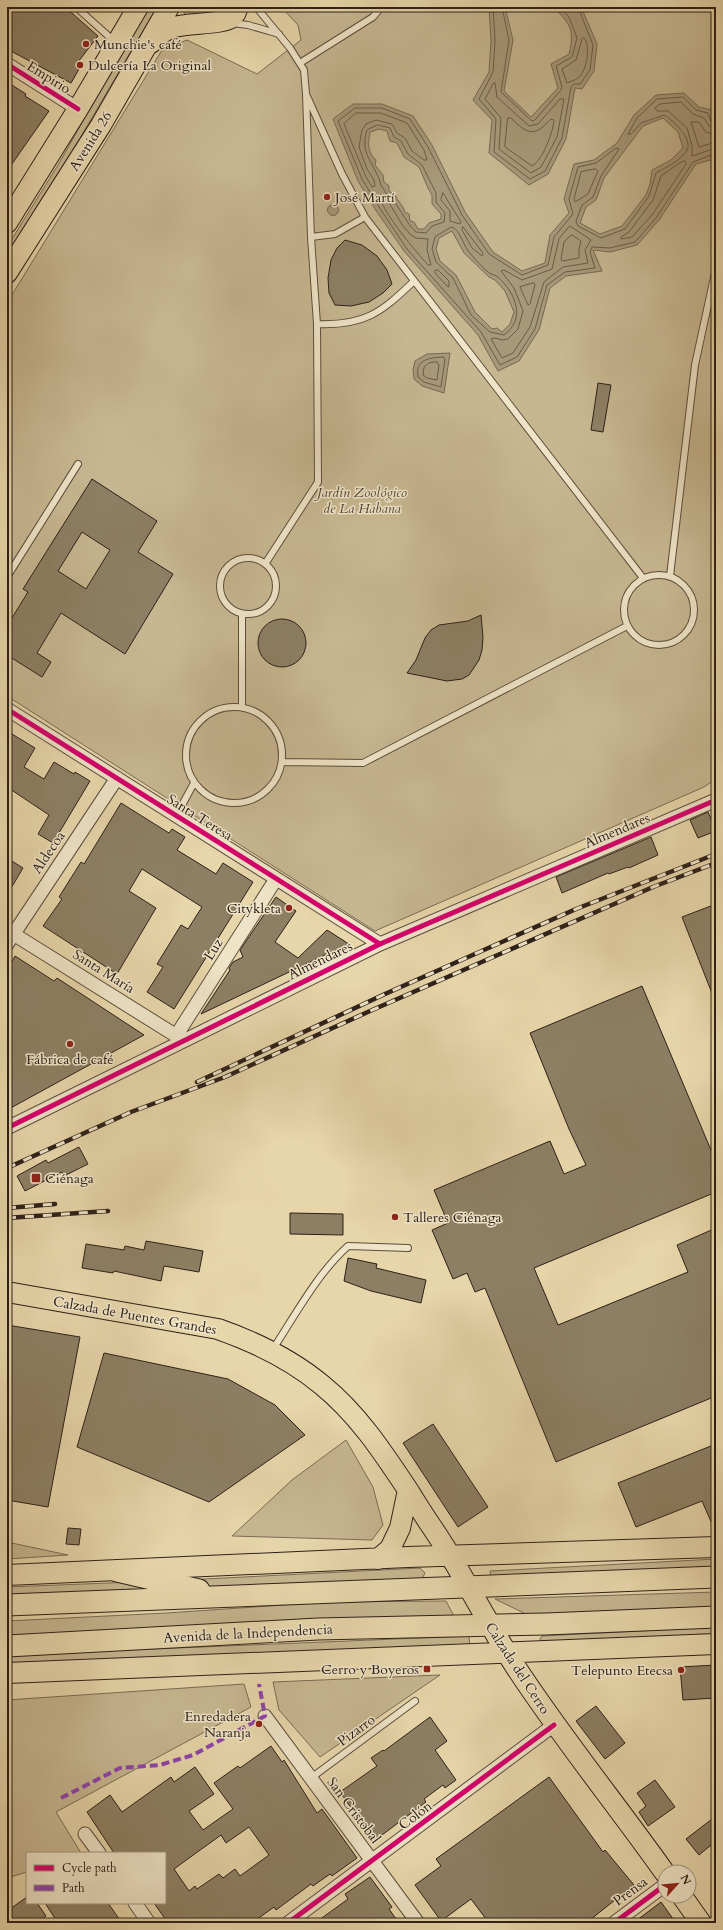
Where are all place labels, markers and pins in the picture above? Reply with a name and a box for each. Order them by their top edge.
place label: Munchie's café [94,35,182,54]
marker: Munchie's café [81,39,91,49]
place label: Dulcería La Original [88,56,211,75]
marker: Dulcería La Original [75,60,85,70]
place label: José Martí [333,188,395,207]
marker: José Martí [322,192,332,202]
place label: Citykleta [227,899,281,918]
marker: Citykleta [284,903,294,913]
marker: Fábrica de café [65,1039,75,1049]
place label: Fábrica de café [26,1050,114,1069]
place label: Ciénaga [45,1169,94,1188]
marker: Ciénaga [30,1172,42,1184]
place label: Talleres Ciénaga [403,1208,502,1227]
marker: Talleres Ciénaga [390,1212,400,1222]
place label: Cerro y Boyeros [321,1660,419,1679]
place label: Telepunto Etecsa [571,1661,673,1680]
marker: Cerro y Boyeros [422,1664,432,1674]
marker: Telepunto Etecsa [676,1665,686,1675]
place label: Enredadera Naranja [184,1707,251,1742]
marker: Enredadera Naranja [254,1719,264,1729]

